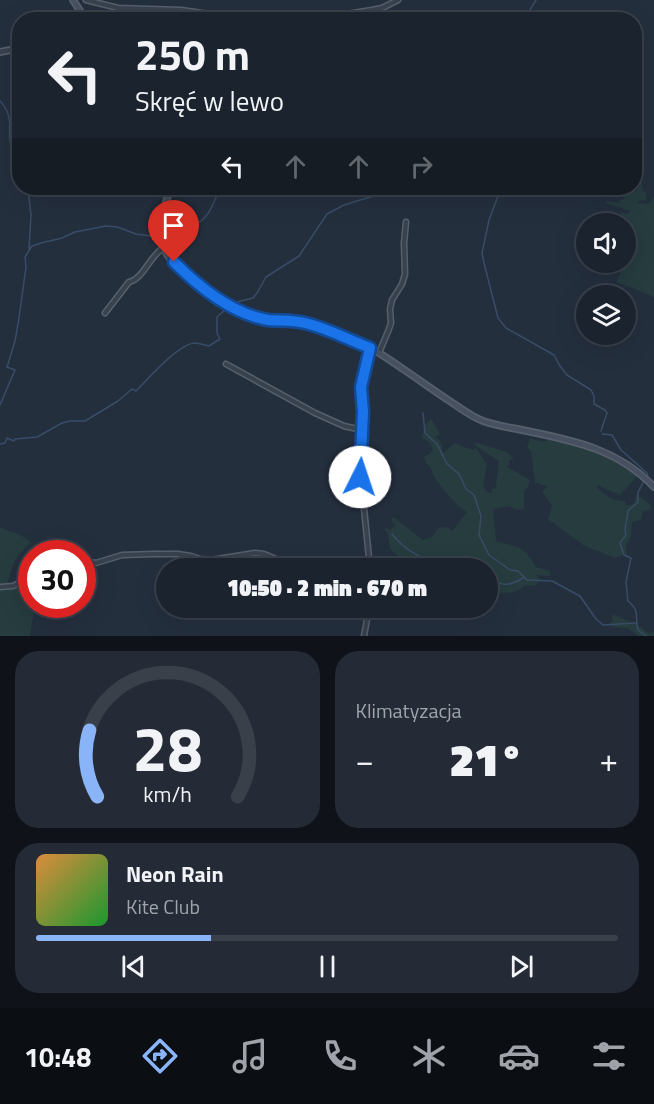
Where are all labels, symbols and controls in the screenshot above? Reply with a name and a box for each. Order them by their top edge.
text: 250 m [135,22,250,86]
icon: left [36,36,114,114]
text: Skręć w lewo [135,80,284,121]
icon: left [216,150,249,183]
icon: ahead [279,150,312,183]
icon: ahead [342,150,375,183]
icon: right [405,150,438,183]
pin [148,200,199,262]
icon: arrive [157,209,190,242]
map controls [576,213,636,345]
button: sound [576,213,636,273]
button: layers [576,285,636,345]
position arrow [328,445,392,509]
speed limit sign: 30 [18,540,96,618]
text: 10:50 · 2 min · 670 m [227,571,427,605]
text: Klimatyzacja [356,695,462,726]
text: 28 [132,700,202,795]
text: 21° [450,725,524,793]
text: − [356,735,374,785]
text: + [600,735,618,785]
text: km/h [143,778,192,810]
text: Neon Rain [126,857,224,891]
text: Kite Club [126,891,200,922]
icon: previous [117,950,150,983]
icon: pause [311,950,344,983]
icon: next [505,950,538,983]
icon: directions [139,1035,181,1077]
icon: music [229,1035,271,1077]
icon: phone [319,1035,361,1077]
icon: climate [408,1035,450,1077]
icon: car [498,1035,540,1077]
icon: filters [588,1035,630,1077]
text: 10:48 [24,1036,91,1077]

